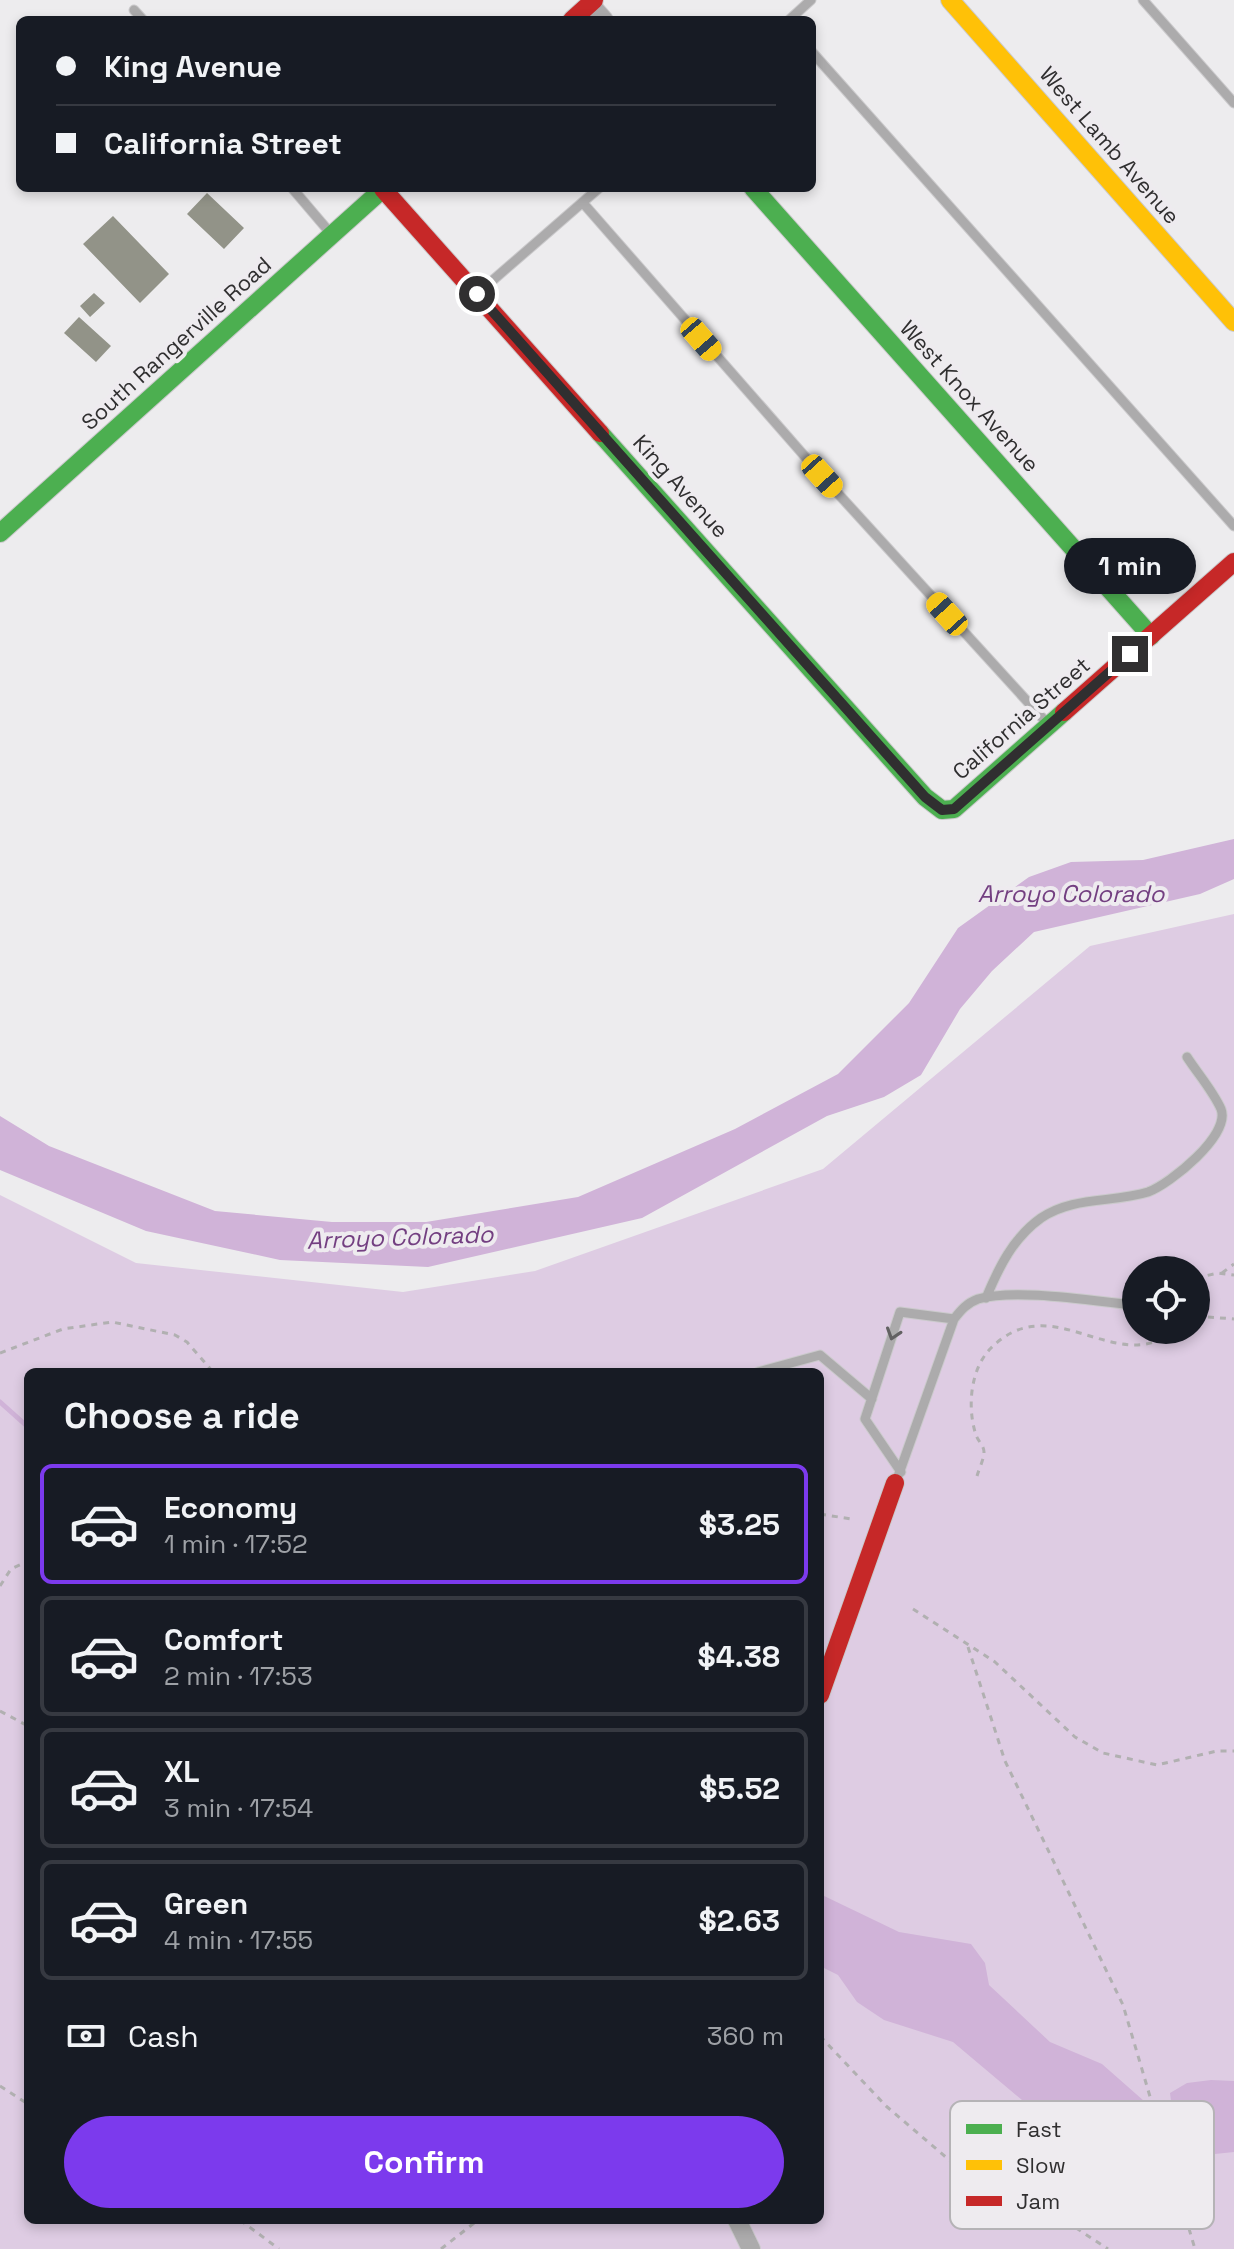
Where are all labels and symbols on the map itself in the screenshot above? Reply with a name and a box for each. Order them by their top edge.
street label: West Lamb Avenue [1034,60,1186,230]
street label: South Rangerville Road [75,250,277,436]
route start [459,276,495,312]
car [676,313,726,365]
street label: West Knox Avenue [894,314,1046,478]
street label: King Avenue [627,429,735,543]
car [797,450,847,502]
callout: 1 min [1064,538,1196,594]
car [922,588,972,640]
route end [1112,636,1148,672]
street label: California Street [947,651,1095,785]
water label: Arroyo Colorado [978,878,1165,909]
water label: Arroyo Colorado [306,1218,495,1256]
one-way arrow [886,1327,902,1340]
legend [950,2101,1214,2229]
text: Fast [1016,2115,1062,2143]
text: Slow [1016,2151,1066,2179]
text: Jam [1016,2187,1060,2215]

